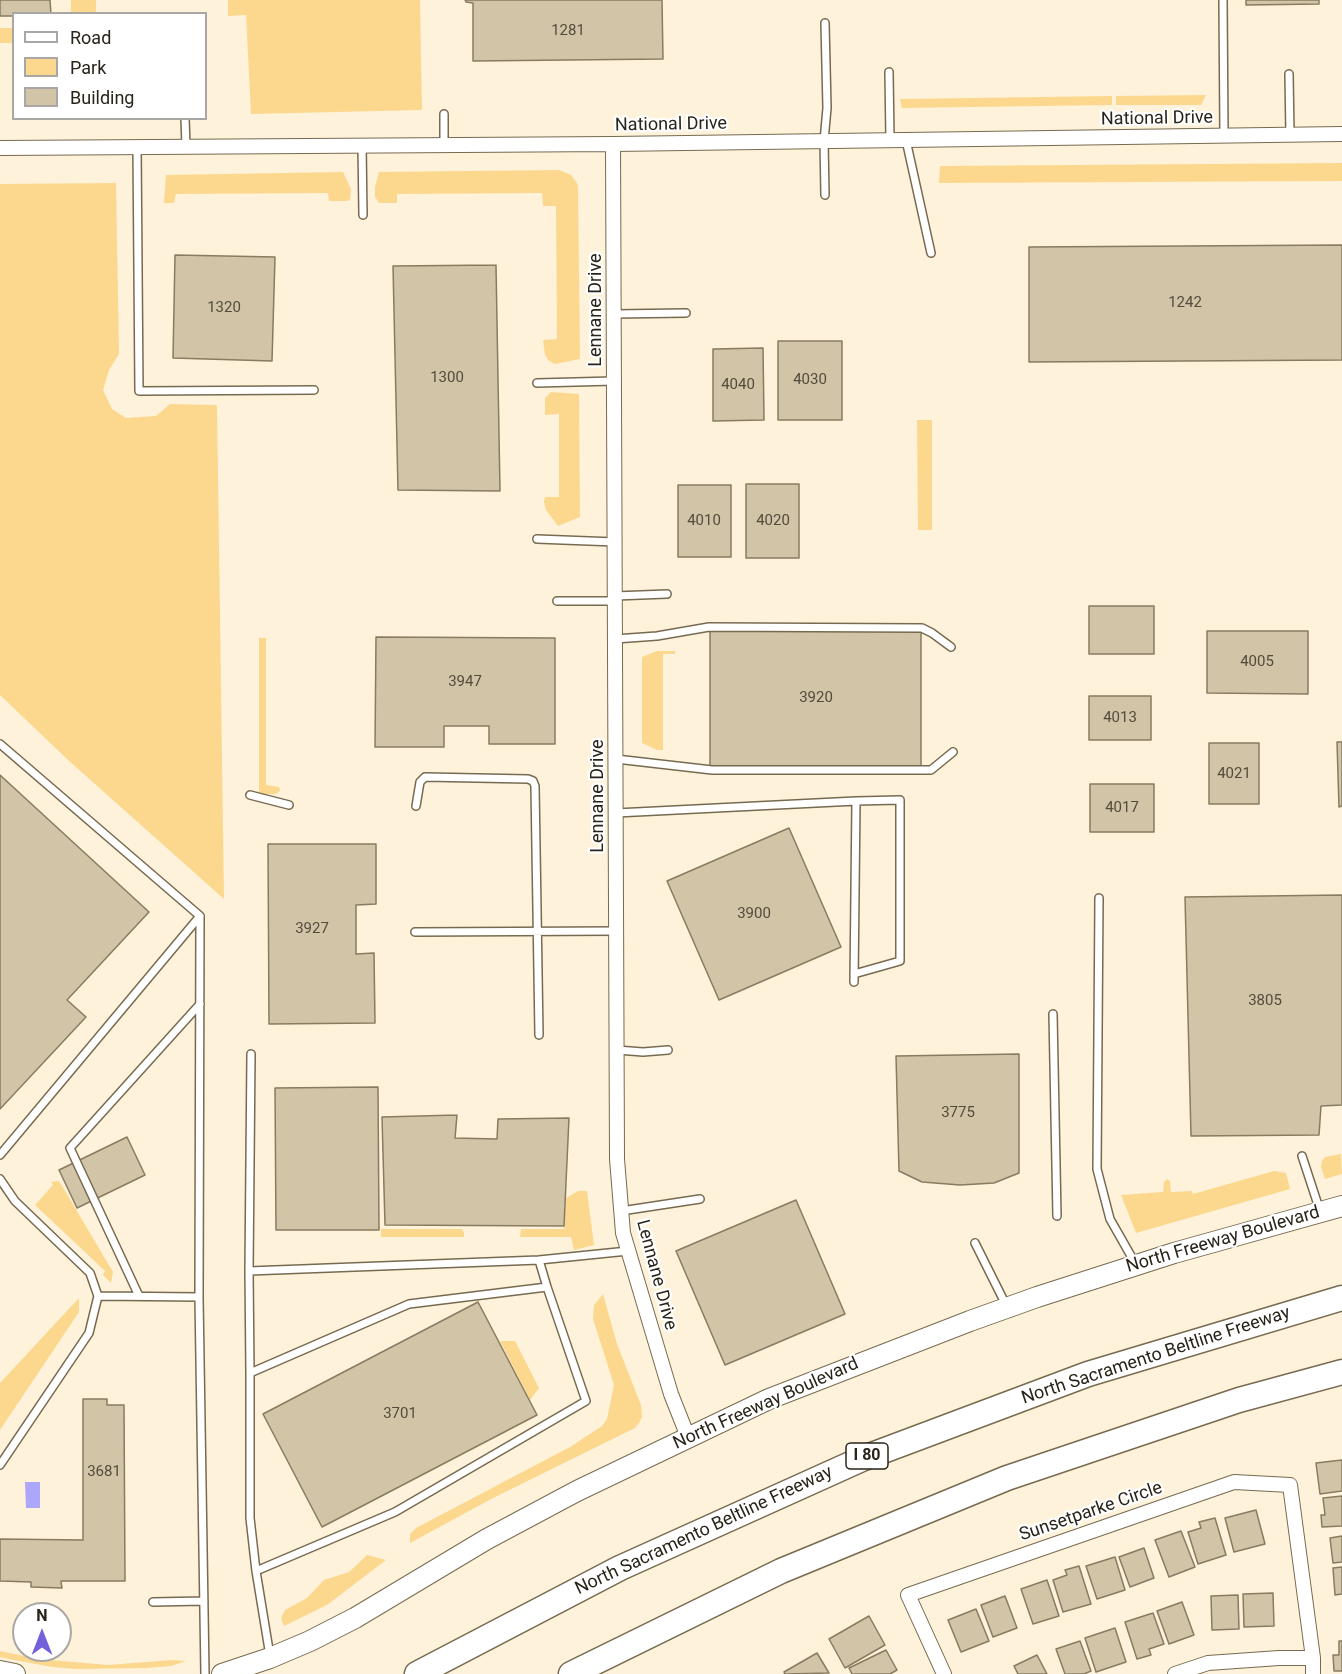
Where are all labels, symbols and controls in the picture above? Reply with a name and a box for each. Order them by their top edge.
legend [12,12,207,120]
house number: 1281 [551,22,585,40]
text: Road [70,27,111,48]
text: Park [70,57,106,78]
text: Building [70,87,134,108]
street label: National Drive [1101,107,1213,131]
street label: National Drive [615,113,727,137]
street label: Lennane Drive [585,253,607,367]
house number: 1242 [1168,294,1202,312]
house number: 1320 [207,299,241,317]
house number: 1300 [430,369,464,387]
house number: 4030 [793,371,827,389]
house number: 4040 [721,376,755,394]
house number: 4010 [687,512,721,530]
house number: 4020 [756,512,790,530]
house number: 4005 [1240,653,1274,671]
house number: 3947 [448,673,482,691]
house number: 3920 [799,689,833,707]
house number: 4013 [1103,709,1137,727]
street label: Lennane Drive [587,739,609,853]
house number: 4021 [1217,765,1251,783]
house number: 4017 [1105,799,1139,817]
house number: 3900 [737,905,771,923]
house number: 3927 [295,920,329,938]
house number: 3805 [1248,992,1282,1010]
house number: 3775 [941,1104,975,1122]
street label: North Freeway Boulevard [1124,1202,1322,1278]
street label: Lennane Drive [631,1217,681,1333]
street label: North Sacramento Beltline Freeway [1019,1302,1293,1410]
street label: North Freeway Boulevard [670,1353,862,1455]
house number: 3701 [383,1405,417,1423]
road number: I 80 [846,1443,888,1469]
street label: North Sacramento Beltline Freeway [572,1462,836,1600]
house number: 3681 [87,1463,121,1481]
street label: Sunsetparke Circle [1017,1477,1165,1547]
north arrow [12,1602,72,1662]
text: N [36,1606,48,1625]

